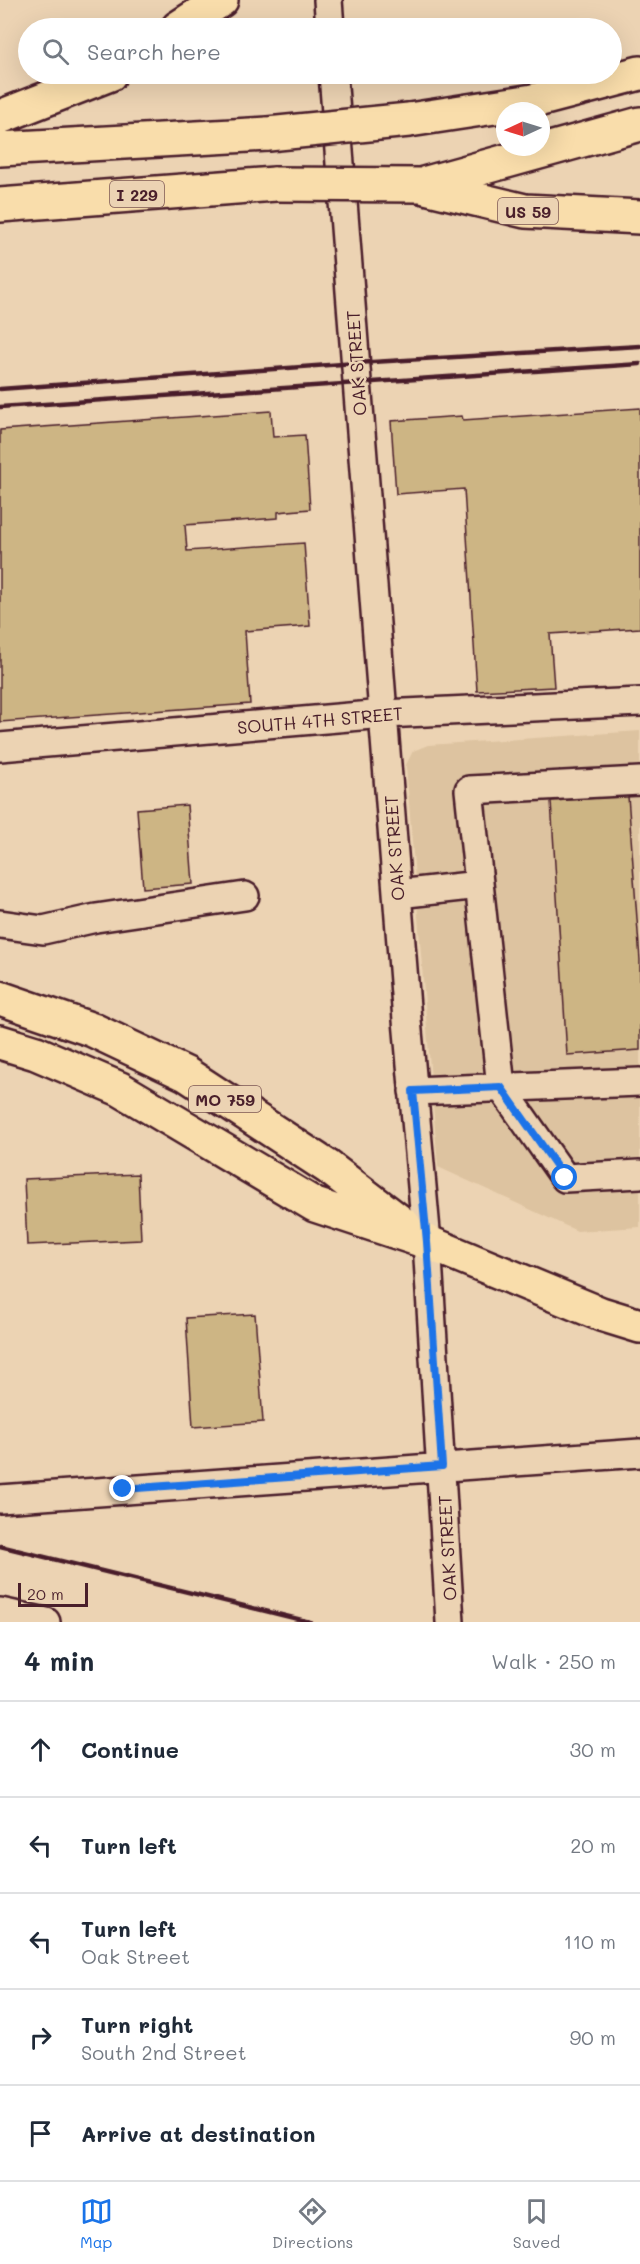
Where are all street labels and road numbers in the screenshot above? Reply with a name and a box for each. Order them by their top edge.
road number: I 229 [110,181,164,207]
road number: US 59 [498,198,558,224]
street label: OAK STREET [340,309,372,417]
street label: SOUTH 4TH STREET [236,701,404,739]
street label: OAK STREET [378,794,410,902]
road number: MO 759 [189,1086,261,1112]
street label: OAK STREET [432,1495,462,1601]

